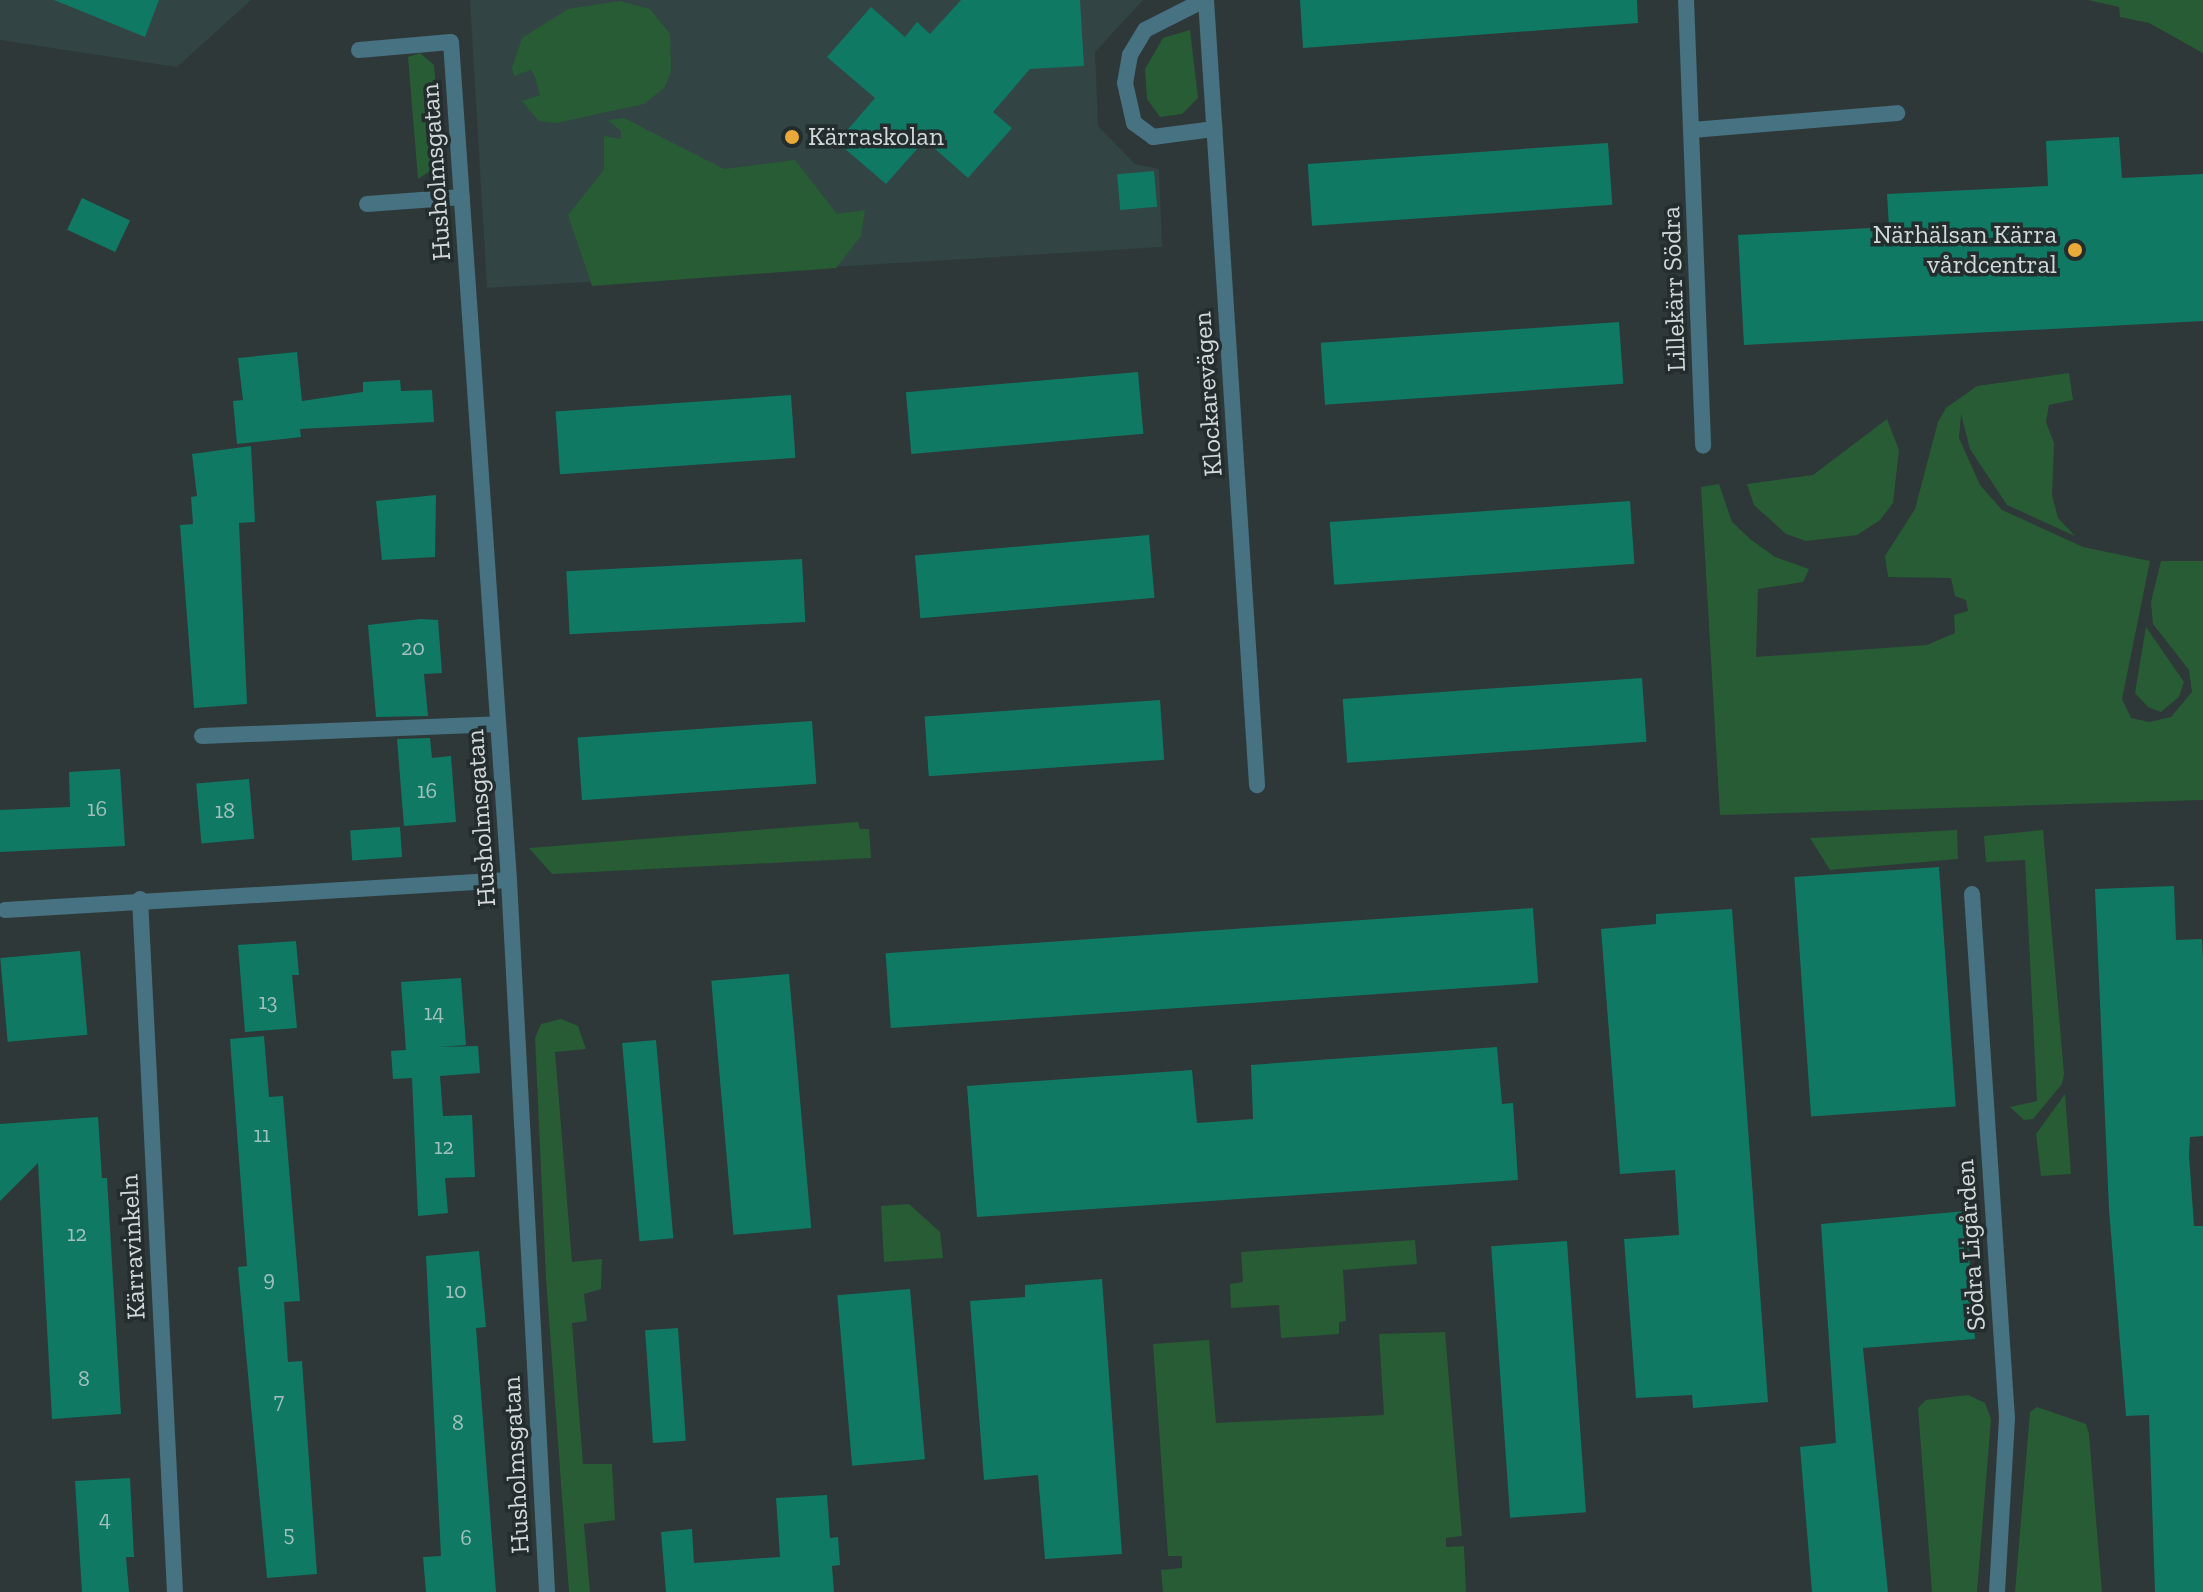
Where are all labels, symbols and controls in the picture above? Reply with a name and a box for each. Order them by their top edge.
street label: Husholmsgatan [414,82,458,262]
place label: Kärraskolan [808,121,944,153]
marker: Kärraskolan [783,128,801,146]
street label: Lillekärr Södra [1656,205,1692,373]
place label: Närhälsan Kärra vårdcentral [1873,219,2057,280]
marker: Närhälsan Kärra vårdcentral [2064,239,2086,261]
street label: Klockarevägen [1187,311,1229,477]
house number: 20 [401,635,425,661]
street label: Husholmsgatan [459,728,503,908]
house number: 16 [417,778,437,804]
house number: 16 [87,796,107,822]
house number: 18 [215,798,235,824]
house number: 13 [258,989,278,1015]
house number: 14 [424,1000,444,1026]
house number: 11 [254,1122,270,1148]
house number: 12 [434,1134,454,1160]
street label: Södra Ligården [1949,1158,1993,1332]
street label: Kärravinkeln [114,1173,152,1321]
house number: 12 [67,1221,87,1247]
house number: 9 [263,1266,275,1292]
house number: 10 [445,1278,467,1304]
house number: 8 [78,1366,90,1392]
street label: Husholmsgatan [496,1375,536,1555]
house number: 7 [274,1388,284,1414]
house number: 8 [452,1410,464,1436]
house number: 4 [99,1506,111,1532]
house number: 5 [283,1521,295,1547]
house number: 6 [460,1525,472,1551]

